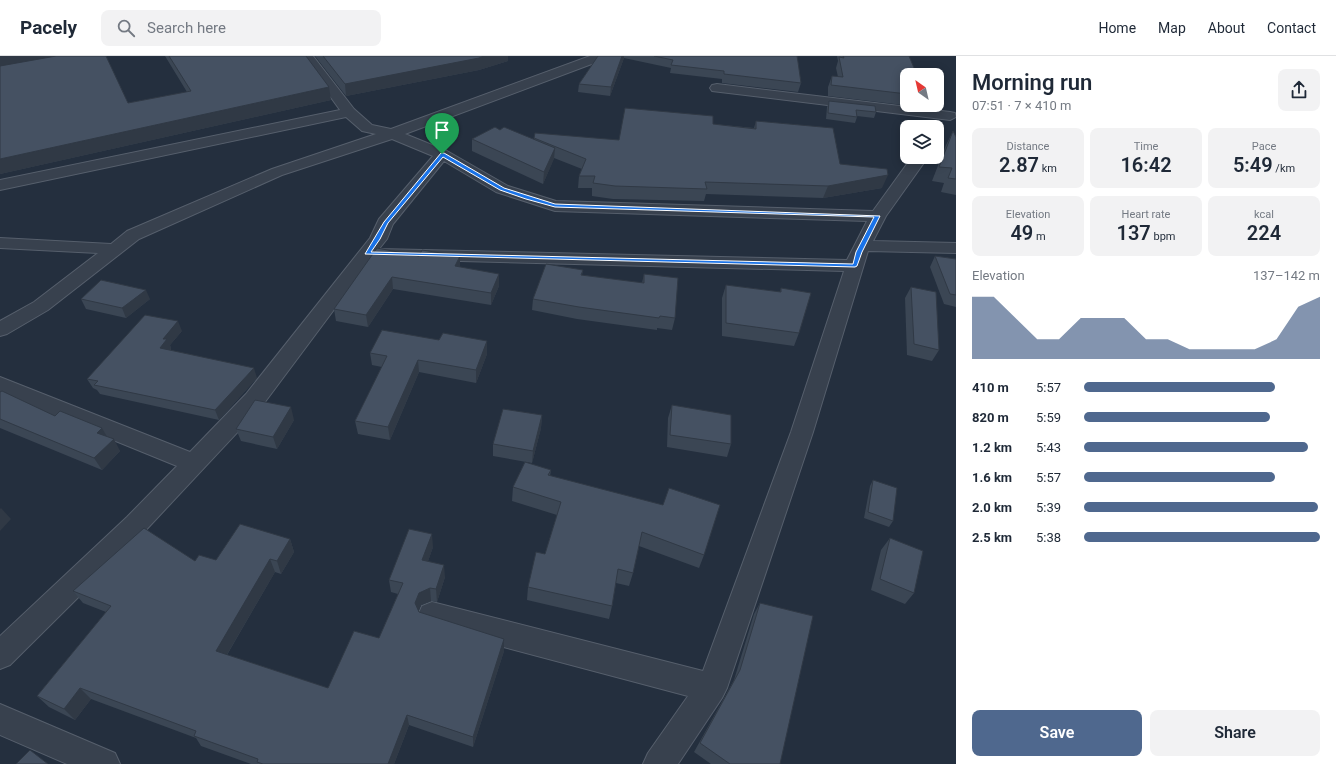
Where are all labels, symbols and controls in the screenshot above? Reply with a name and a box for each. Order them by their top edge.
search box [101,10,381,46]
text: Pacely [20,16,77,39]
icon: search [115,17,137,39]
text: Search here [147,19,226,37]
text: Home [1098,20,1136,36]
text: Map [1158,20,1186,36]
text: About [1208,20,1245,36]
text: Contact [1267,20,1316,36]
north arrow [900,68,944,112]
map controls [900,68,944,164]
button: share [1278,69,1320,111]
text: Morning run [972,70,1092,95]
text: 07:51 · 7 × 410 m [972,98,1071,113]
pin [425,113,459,154]
icon: arrive [431,119,453,141]
button: layers [900,120,944,164]
text: Distance [1007,140,1049,153]
text: Time [1134,140,1158,153]
text: Pace [1252,140,1276,153]
text: 2.87 [999,153,1039,177]
text: 16:42 [1120,153,1172,177]
text: 5:49 [1233,153,1273,177]
text: km [1039,162,1057,175]
text: /km [1273,162,1295,175]
text: Elevation [1006,208,1050,221]
text: Heart rate [1122,208,1170,221]
text: kcal [1254,208,1274,221]
text: 49 [1010,221,1033,245]
text: 137 [1116,221,1151,245]
text: 224 [1247,221,1281,245]
text: m [1033,230,1046,243]
text: bpm [1151,230,1176,243]
text: Elevation [972,268,1025,283]
text: 137–142 m [1253,268,1320,283]
text: 410 m [972,380,1009,395]
text: 5:57 [1036,380,1061,395]
text: 820 m [972,410,1009,425]
text: 5:59 [1036,410,1061,425]
text: 1.2 km [972,440,1012,455]
text: 5:43 [1036,440,1061,455]
text: 1.6 km [972,470,1012,485]
text: 5:57 [1036,470,1061,485]
text: 2.0 km [972,500,1012,515]
text: 5:39 [1036,500,1061,515]
text: 2.5 km [972,530,1012,545]
text: 5:38 [1036,530,1061,545]
button: Save [972,710,1142,756]
button: Share [1150,710,1320,756]

